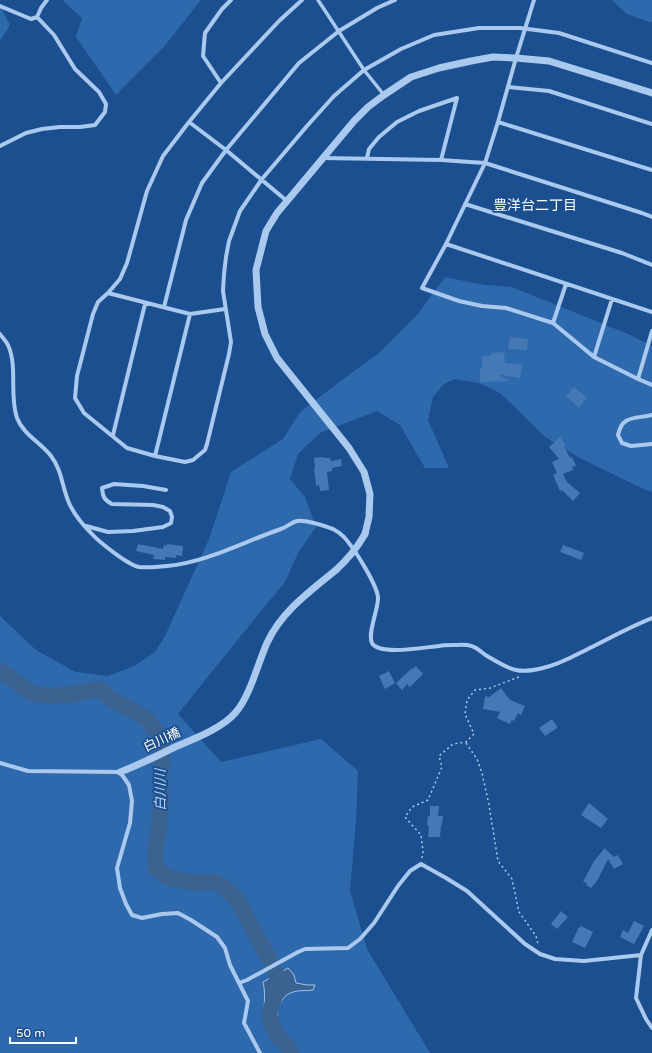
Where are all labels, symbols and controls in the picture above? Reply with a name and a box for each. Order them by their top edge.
district label: 豊洋台二丁目 [493,197,577,214]
street label: 白川橋 [141,725,183,755]
water label: 白川川 [152,767,169,811]
scale bar [10,1019,76,1045]
text: 50 m [16,1026,45,1040]

